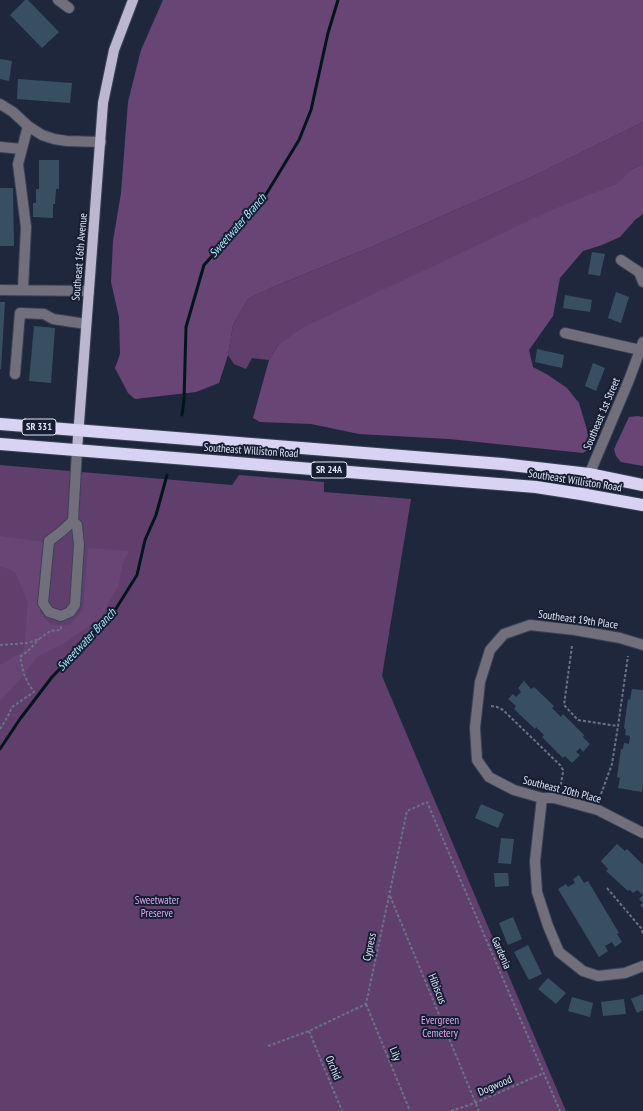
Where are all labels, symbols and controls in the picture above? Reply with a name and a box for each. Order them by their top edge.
water label: Sweetwater Branch [206,191,270,261]
street label: Southeast 16th Avenue [70,213,90,301]
street label: Southeast 1st Street [581,376,623,452]
road number: SR 331 [22,419,56,435]
street label: Southeast Williston Road [203,441,299,461]
road number: SR 24A [311,462,347,478]
street label: Southeast Williston Road [527,467,623,495]
water label: Sweetwater Branch [55,606,119,674]
street label: Southeast 19th Place [537,608,619,632]
street label: Southeast 20th Place [521,774,603,806]
park label: Sweetwater Preserve [135,894,179,920]
street label: Cypress [361,932,379,962]
street label: Gardenia [488,935,514,971]
street label: Hibiscus [425,972,449,1006]
park label: Evergreen Cemetery [421,1014,459,1040]
street label: Lily [386,1045,404,1063]
street label: Orchid [322,1054,344,1082]
street label: Dogwood [476,1073,514,1099]

